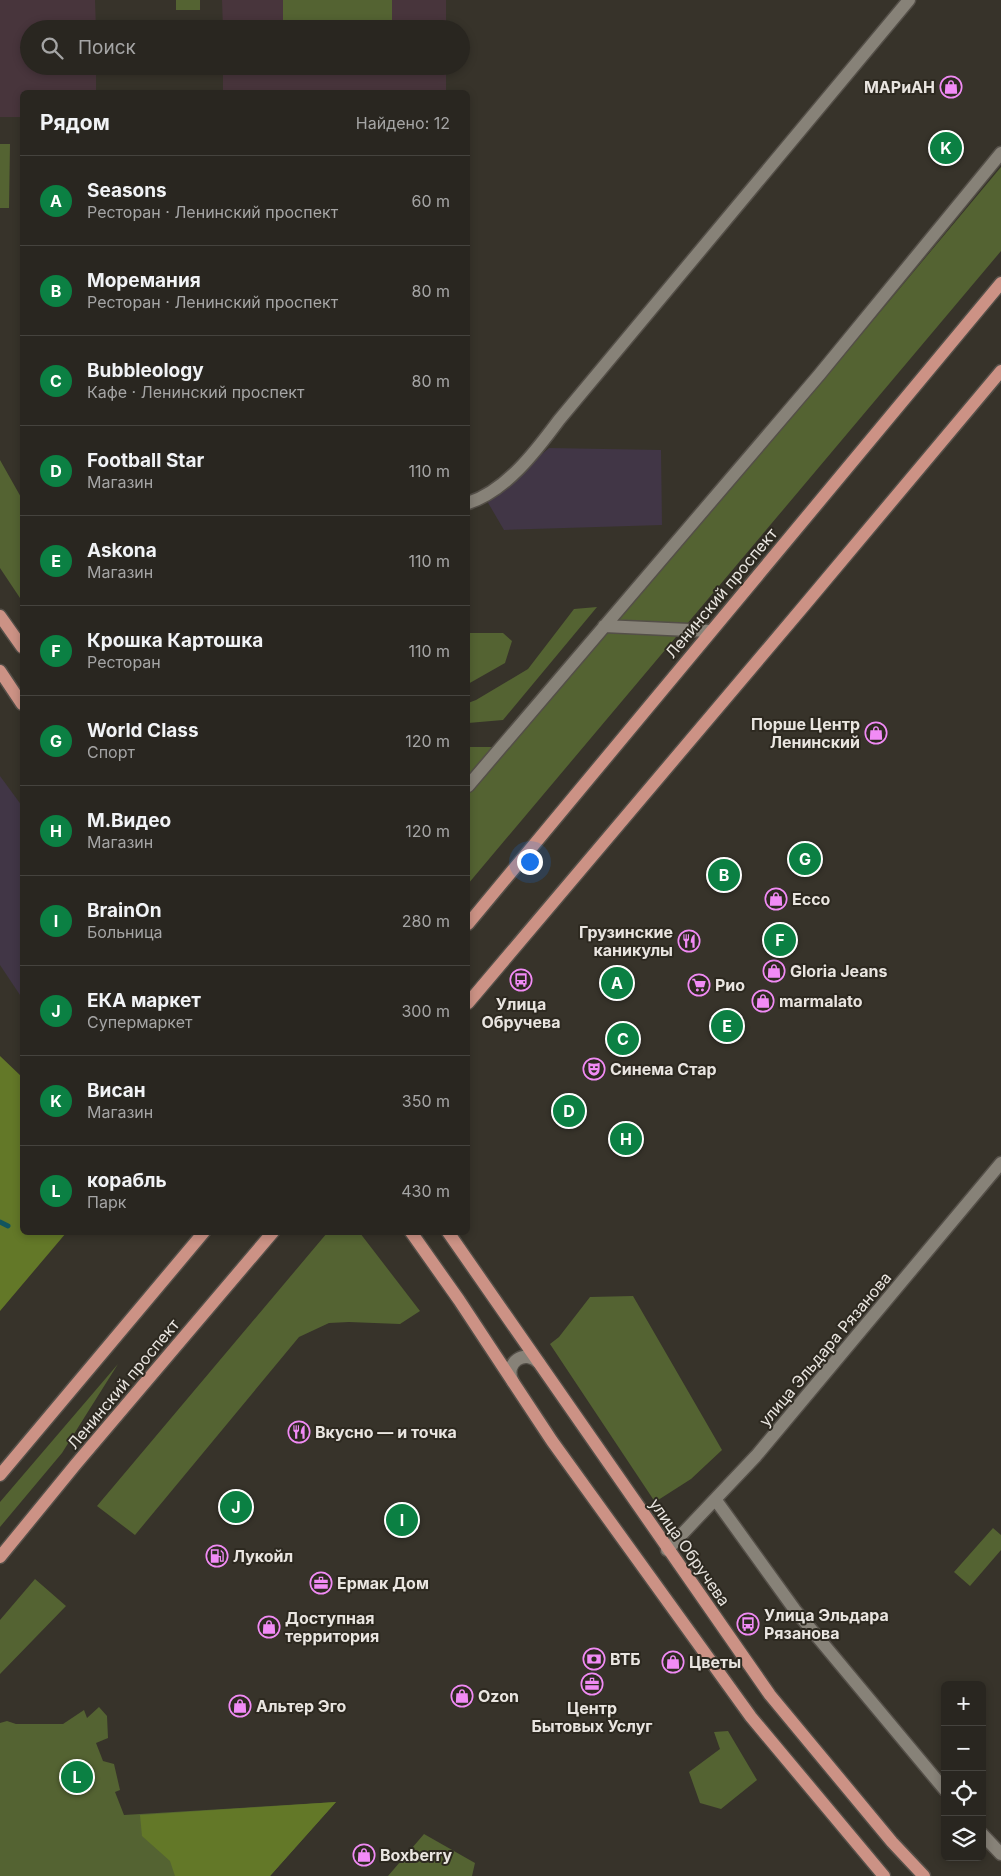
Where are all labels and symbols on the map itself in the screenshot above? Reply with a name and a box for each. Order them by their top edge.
shop icon: МАРиАН [939,75,963,99]
place label: МАРиАН [864,77,935,97]
pin: K [930,129,962,167]
street label: Ленинский проспект [661,523,782,662]
place label: Порше Центр Ленинский [751,714,860,752]
shop icon: Порше Центр Ленинский [864,721,888,745]
pin: G [789,840,821,878]
your location [517,849,543,875]
pin: B [708,856,740,894]
shop icon: Ecco [764,887,788,911]
place label: Ecco [792,889,831,909]
pin: F [764,921,796,959]
place label: Грузинские каникулы [579,922,673,960]
restaurant icon: Грузинские каникулы [677,929,701,953]
shop icon: Gloria Jeans [762,959,786,983]
place label: Gloria Jeans [790,961,887,981]
pin: A [601,964,633,1002]
bus stop icon: Улица Обручева [509,968,533,992]
supermarket icon: Рио [687,973,711,997]
place label: Рио [715,975,745,995]
shop icon: marmalato [751,989,775,1013]
place label: marmalato [779,991,863,1011]
place label: Улица Обручева [481,994,561,1032]
pin: E [711,1007,743,1045]
pin: C [607,1020,639,1058]
theatre icon: Синема Стар [582,1057,606,1081]
place label: Синема Стар [610,1059,717,1079]
pin: D [553,1092,585,1130]
pin: H [610,1120,642,1158]
street label: улица Эльдара Рязанова [755,1268,895,1430]
street label: Ленинский проспект [63,1314,184,1453]
restaurant icon: Вкусно — и точка [287,1420,311,1444]
place label: Вкусно — и точка [315,1422,457,1442]
pin: J [220,1488,252,1526]
street label: улица Обручева [645,1494,735,1610]
pin: I [386,1501,418,1539]
fuel station icon: Лукойл [205,1544,229,1568]
place label: Лукойл [233,1546,293,1566]
office icon: Ермак Дом [309,1571,333,1595]
place label: Ермак Дом [337,1573,429,1593]
place label: Улица Эльдара Рязанова [764,1605,889,1643]
place label: Доступная территория [285,1608,379,1646]
bus stop icon: Улица Эльдара Рязанова [736,1612,760,1636]
shop icon: Доступная территория [257,1615,281,1639]
bank icon: ВТБ [582,1647,606,1671]
place label: ВТБ [610,1649,641,1669]
shop icon: Цветы [661,1650,685,1674]
place label: Цветы [689,1652,741,1672]
office icon: Центр Бытовых Услуг [580,1672,604,1696]
shop icon: Ozon [450,1684,474,1708]
place label: Ozon [478,1686,519,1706]
shop icon: Альтер Эго [228,1694,252,1718]
place label: Альтер Эго [256,1696,347,1716]
place label: Центр Бытовых Услуг [531,1698,653,1736]
pin: L [61,1758,93,1796]
shop icon: Boxberry [352,1843,376,1867]
place label: Boxberry [380,1845,452,1865]

